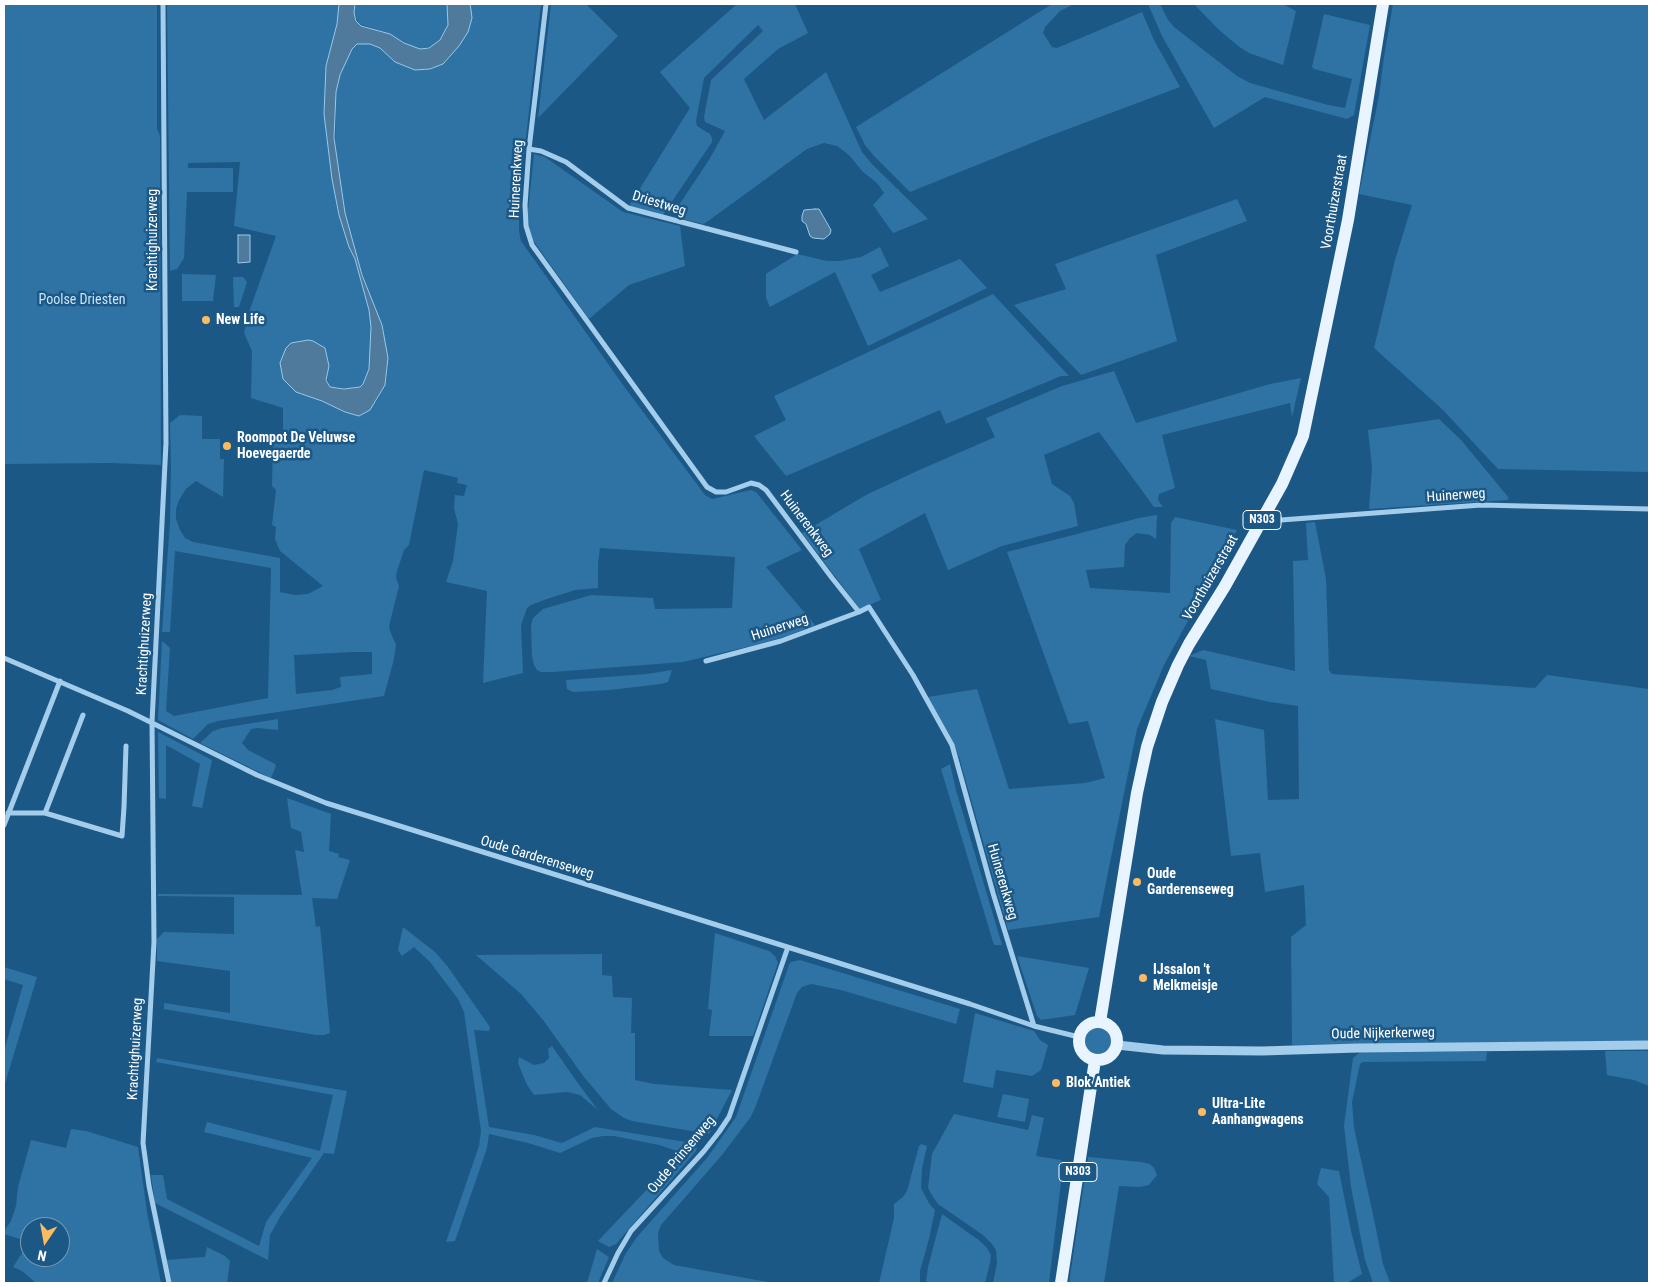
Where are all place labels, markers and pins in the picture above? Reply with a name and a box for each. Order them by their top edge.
place label: New Life [216,312,265,328]
marker: New Life [200,314,212,326]
place label: Roompot De Veluwse Hoevegaerde [237,430,355,462]
marker: Roompot De Veluwse Hoevegaerde [221,440,233,452]
place label: Oude Garderenseweg [1147,866,1234,899]
marker: Oude Garderenseweg [1131,876,1143,888]
place label: IJssalon 't Melkmeisje [1153,962,1218,994]
marker: IJssalon 't Melkmeisje [1137,972,1149,984]
place label: Blok Antiek [1066,1075,1130,1091]
marker: Blok Antiek [1050,1077,1062,1089]
place label: Ultra-Lite Aanhangwagens [1212,1096,1304,1128]
marker: Ultra-Lite Aanhangwagens [1196,1106,1208,1118]

